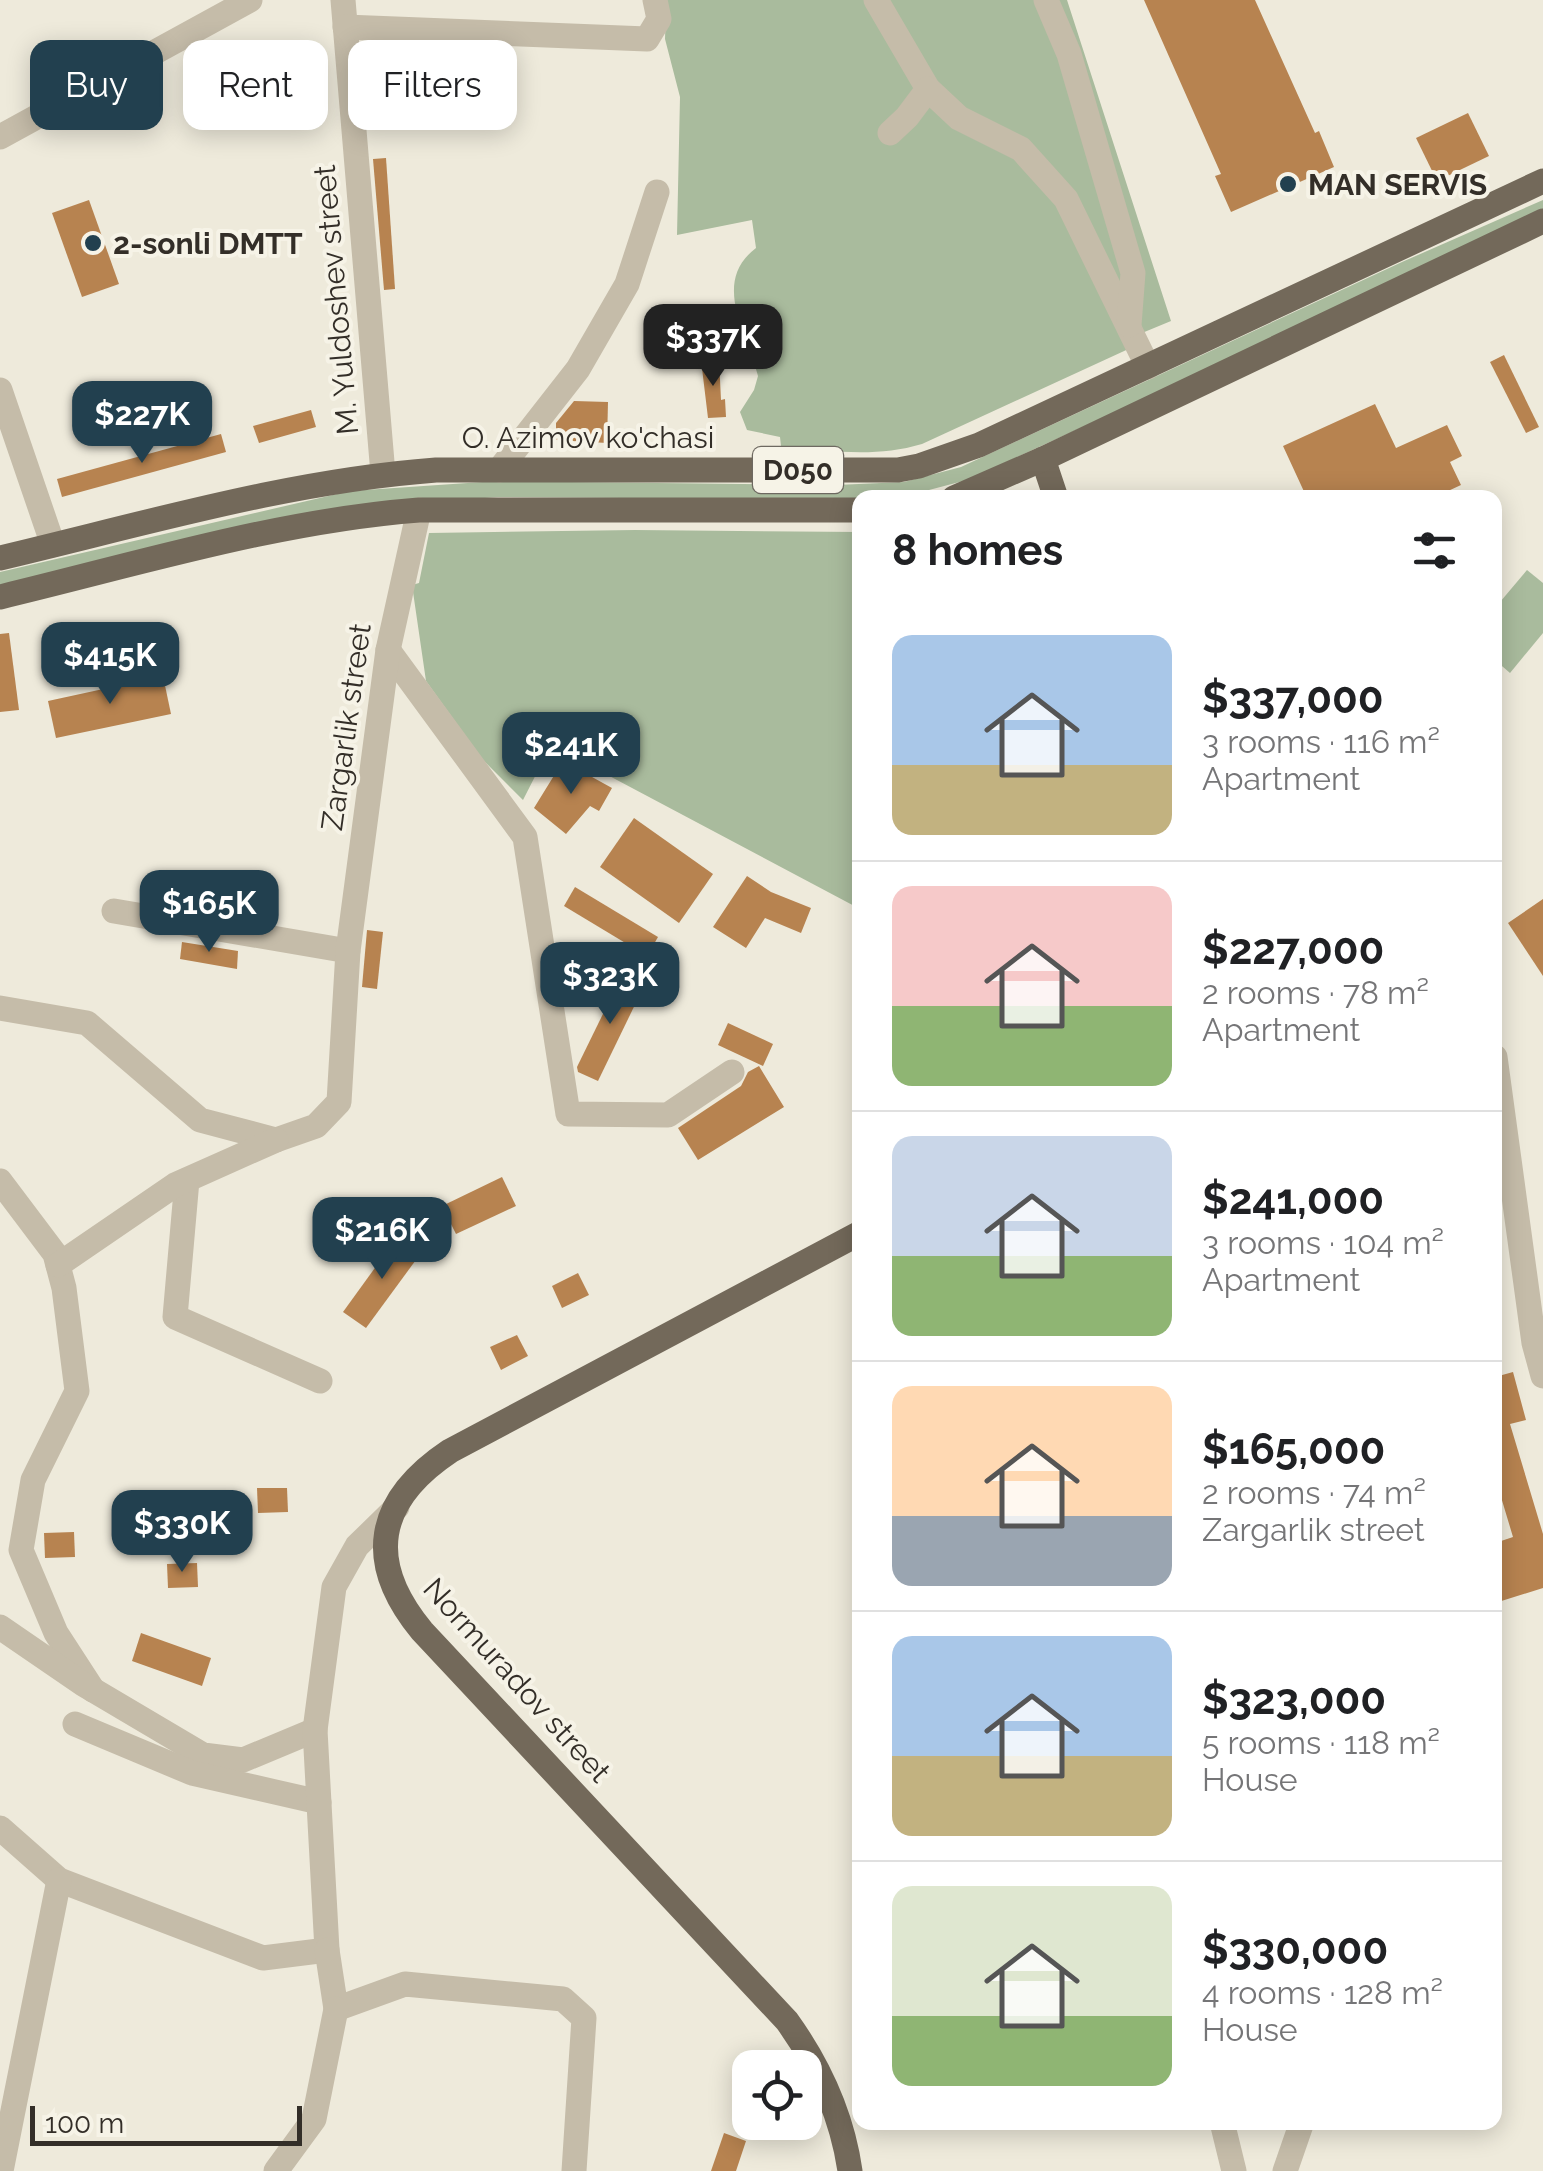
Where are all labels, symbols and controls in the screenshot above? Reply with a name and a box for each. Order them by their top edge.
chip: Buy [30,40,163,130]
chip: Rent [183,40,328,130]
chip: Filters [348,40,517,130]
street label: M. Yuldoshev street [307,164,365,436]
place label: MAN SERVIS [1308,167,1487,202]
marker: MAN SERVIS [1277,173,1299,195]
place label: 2-sonli DMTT [113,226,303,261]
marker: 2-sonli DMTT [82,232,104,254]
pin: $337K [643,304,783,389]
text: $337K [665,318,761,355]
pin: $227K [72,381,212,466]
text: $227K [94,395,190,432]
street label: O. Azimov ko'chasi [462,420,714,455]
road number: D050 [753,447,843,493]
icon: filters [1407,523,1462,578]
text: 8 homes [892,526,1063,575]
street label: Zargarlik street [314,621,378,833]
pin: $415K [40,622,180,707]
text: $415K [63,636,157,673]
text: $337,000 [1202,674,1384,723]
icon: home [972,675,1092,795]
pin: $241K [501,712,641,797]
text: 3 rooms · 116 m² [1202,723,1440,760]
text: $241K [524,726,618,763]
text: Apartment [1202,760,1360,797]
pin: $165K [139,870,279,955]
text: $165K [162,884,256,921]
text: $227,000 [1202,925,1384,974]
icon: home [972,926,1092,1046]
pin: $323K [540,942,680,1027]
text: $323K [562,956,658,993]
text: 2 rooms · 78 m² [1202,974,1429,1011]
text: Apartment [1202,1011,1360,1048]
text: $241,000 [1202,1175,1384,1224]
icon: home [972,1176,1092,1296]
pin: $216K [312,1197,452,1282]
text: $216K [335,1211,429,1248]
text: 3 rooms · 104 m² [1202,1224,1444,1261]
text: Apartment [1202,1261,1360,1298]
text: $165,000 [1202,1425,1385,1474]
icon: home [972,1426,1092,1546]
text: 2 rooms · 74 m² [1202,1474,1426,1511]
pin: $330K [112,1490,252,1575]
text: $330K [134,1504,230,1541]
text: Zargarlik street [1202,1511,1425,1548]
street label: Normuradov street [416,1571,618,1789]
text: $323,000 [1202,1675,1386,1724]
icon: home [972,1676,1092,1796]
text: 5 rooms · 118 m² [1202,1724,1440,1761]
text: House [1202,1761,1298,1798]
text: $330,000 [1202,1925,1388,1974]
icon: home [972,1926,1092,2046]
text: 4 rooms · 128 m² [1202,1974,1443,2011]
text: House [1202,2011,1298,2048]
map controls [732,2050,822,2140]
button: locate [732,2050,822,2140]
scale bar [30,2101,302,2146]
text: 100 m [45,2107,124,2140]

